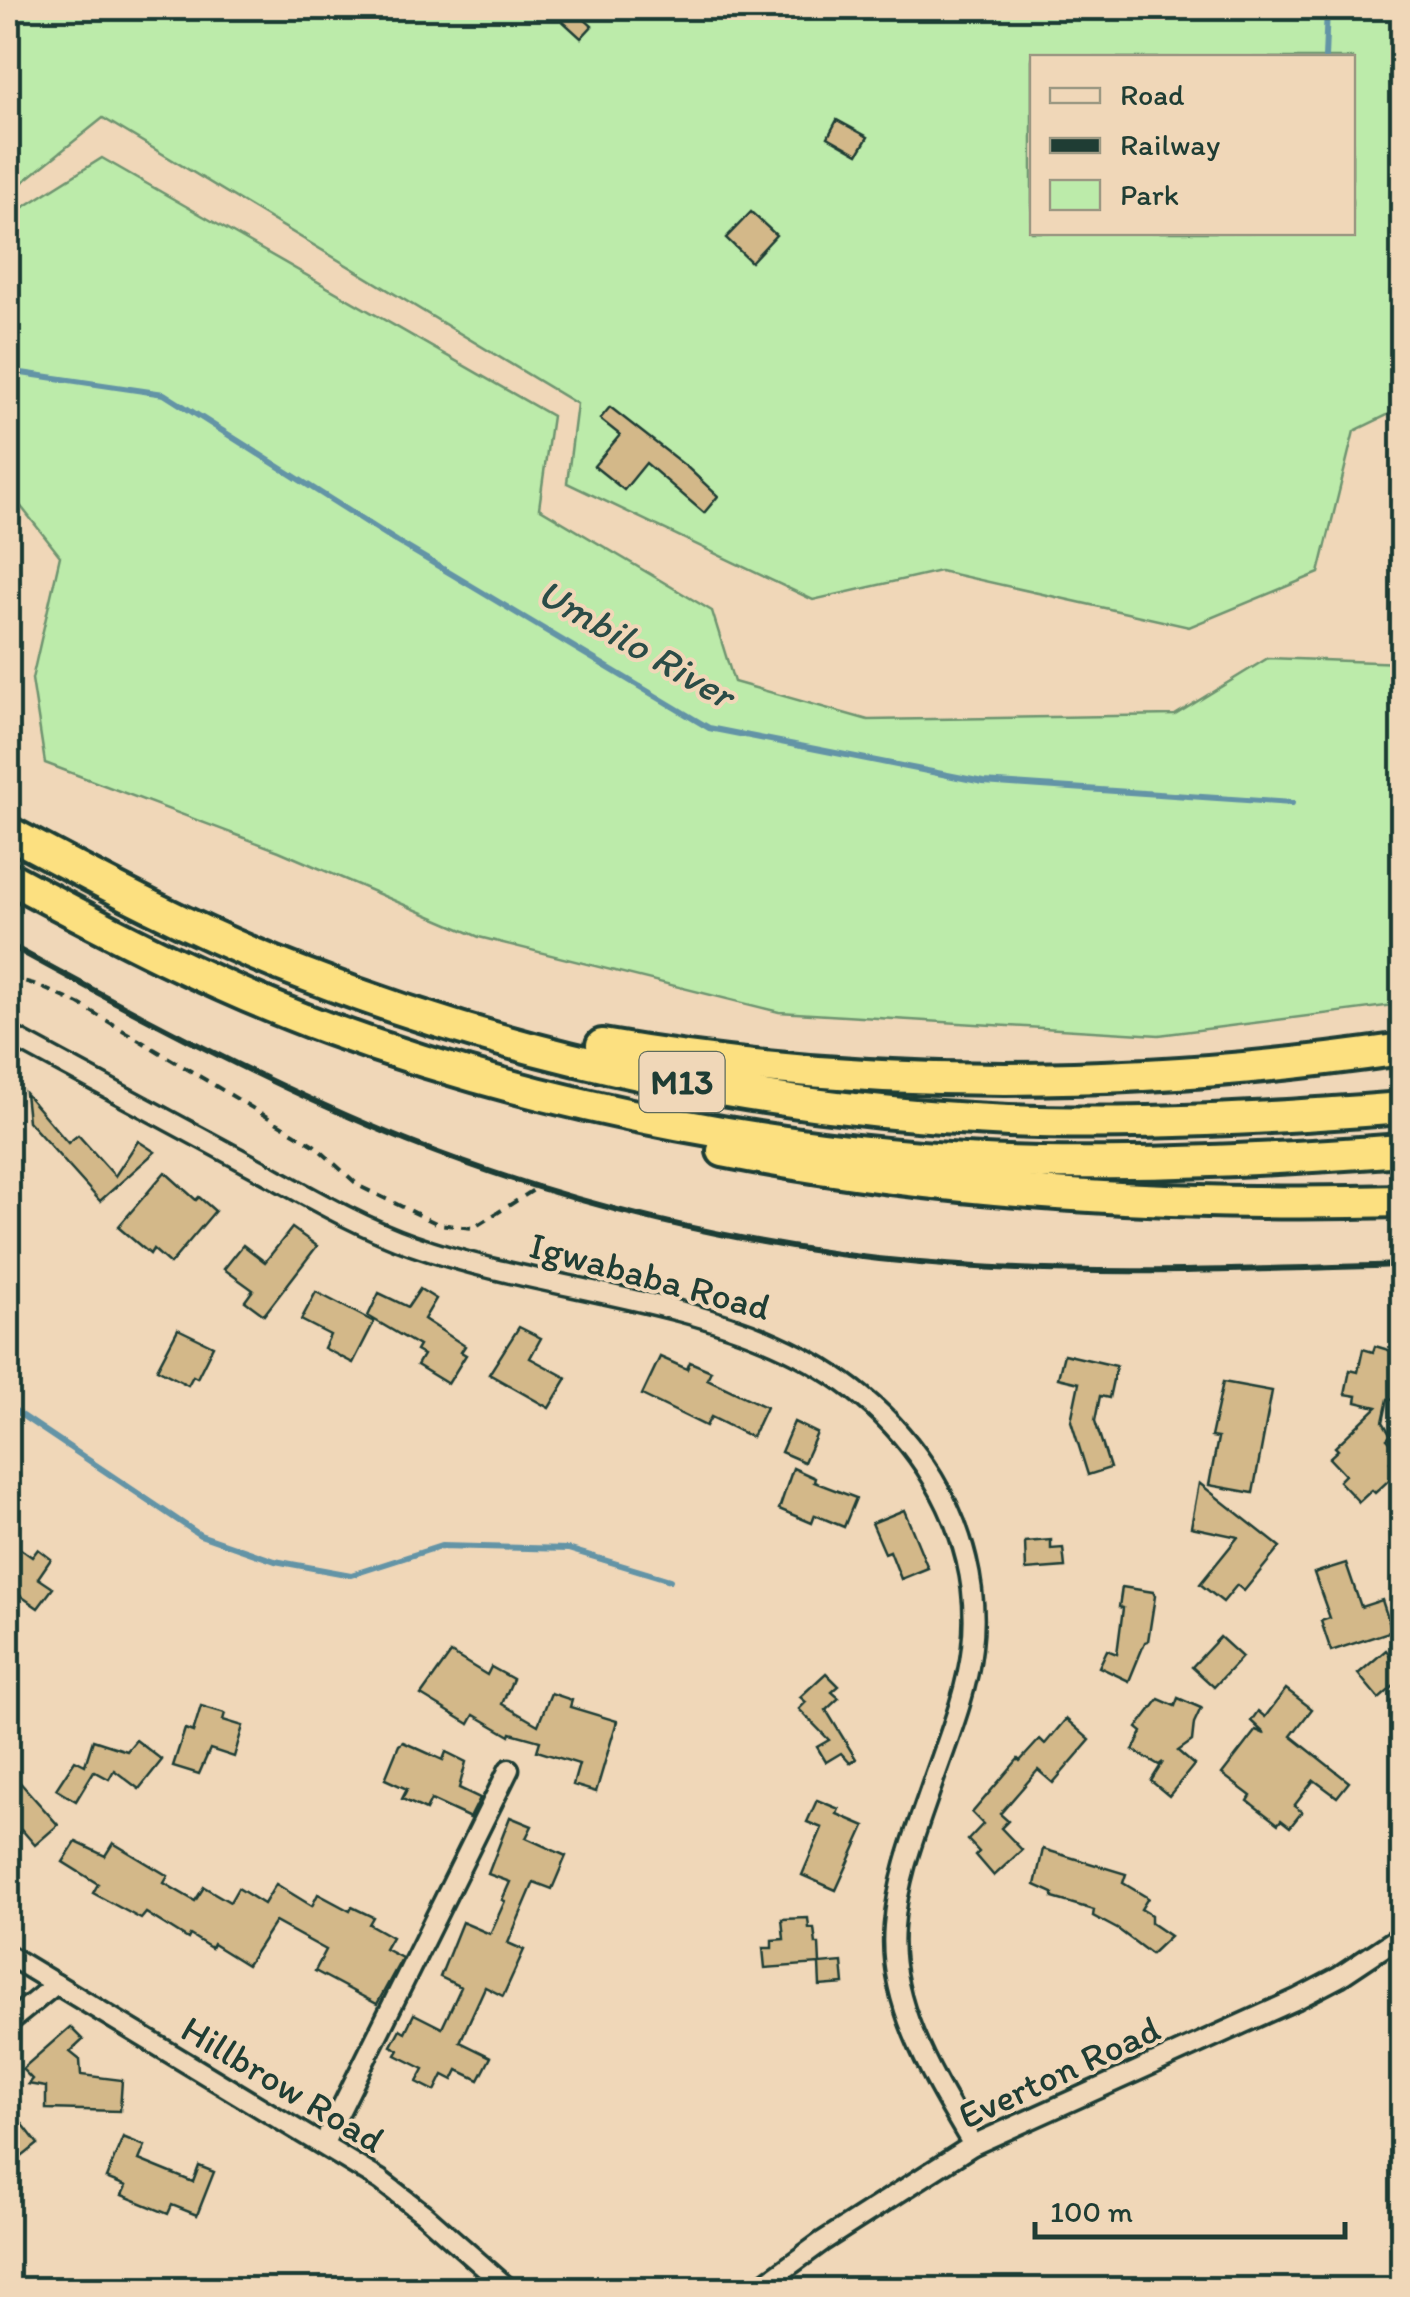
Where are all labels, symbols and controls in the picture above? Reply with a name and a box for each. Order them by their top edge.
legend [1030,55,1355,235]
text: Road [1120,76,1185,113]
text: Railway [1120,126,1220,163]
text: Park [1120,176,1179,213]
water label: Umbilo River [529,568,746,720]
road number: M13 [640,1052,724,1112]
street label: Igwababa Road [525,1222,775,1330]
street label: Hillbrow Road [173,2005,393,2163]
street label: Everton Road [951,2005,1167,2139]
scale bar [1035,2177,1345,2239]
text: 100 m [1050,2193,1133,2230]

